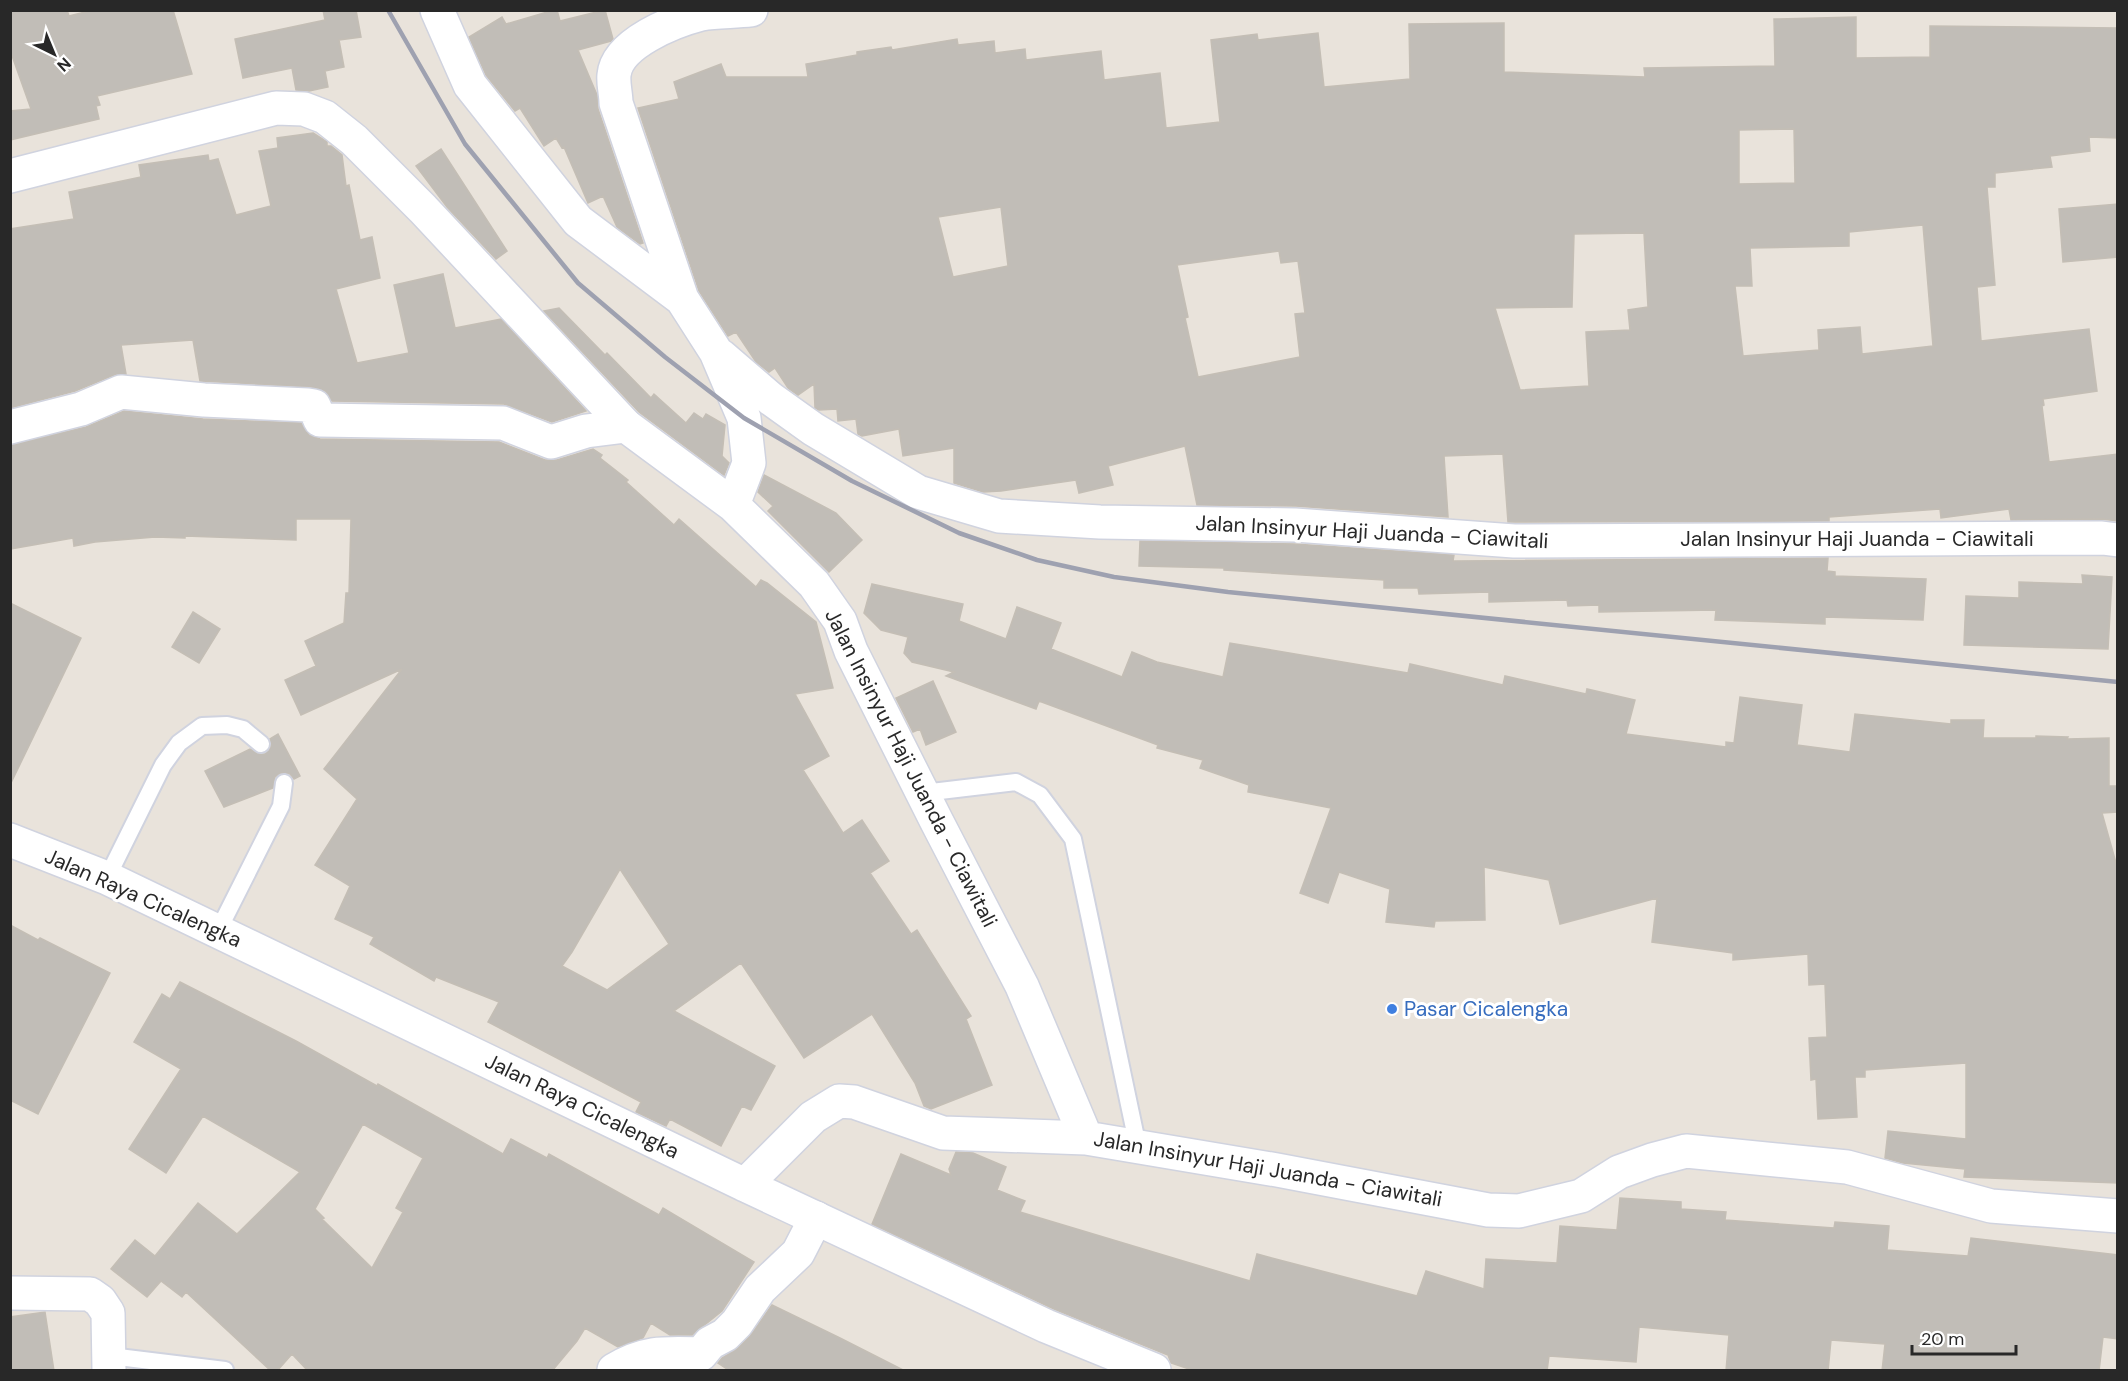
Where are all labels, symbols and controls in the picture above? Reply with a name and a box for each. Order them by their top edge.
north arrow [24,24,84,84]
text: N [52,53,75,76]
street label: Jalan Insinyur Haji Juanda - Ciawitali [1195,509,1549,555]
street label: Jalan Insinyur Haji Juanda - Ciawitali [1680,525,2034,553]
street label: Jalan Insinyur Haji Juanda - Ciawitali [818,604,1004,932]
street label: Jalan Raya Cicalengka [40,842,246,954]
place label: Pasar Cicalengka [1404,995,1568,1023]
marker: Pasar Cicalengka [1385,1002,1399,1016]
street label: Jalan Raya Cicalengka [480,1047,684,1165]
street label: Jalan Insinyur Haji Juanda - Ciawitali [1092,1125,1444,1213]
scale bar [1912,1318,2016,1356]
text: 20 m [1921,1327,1964,1351]

